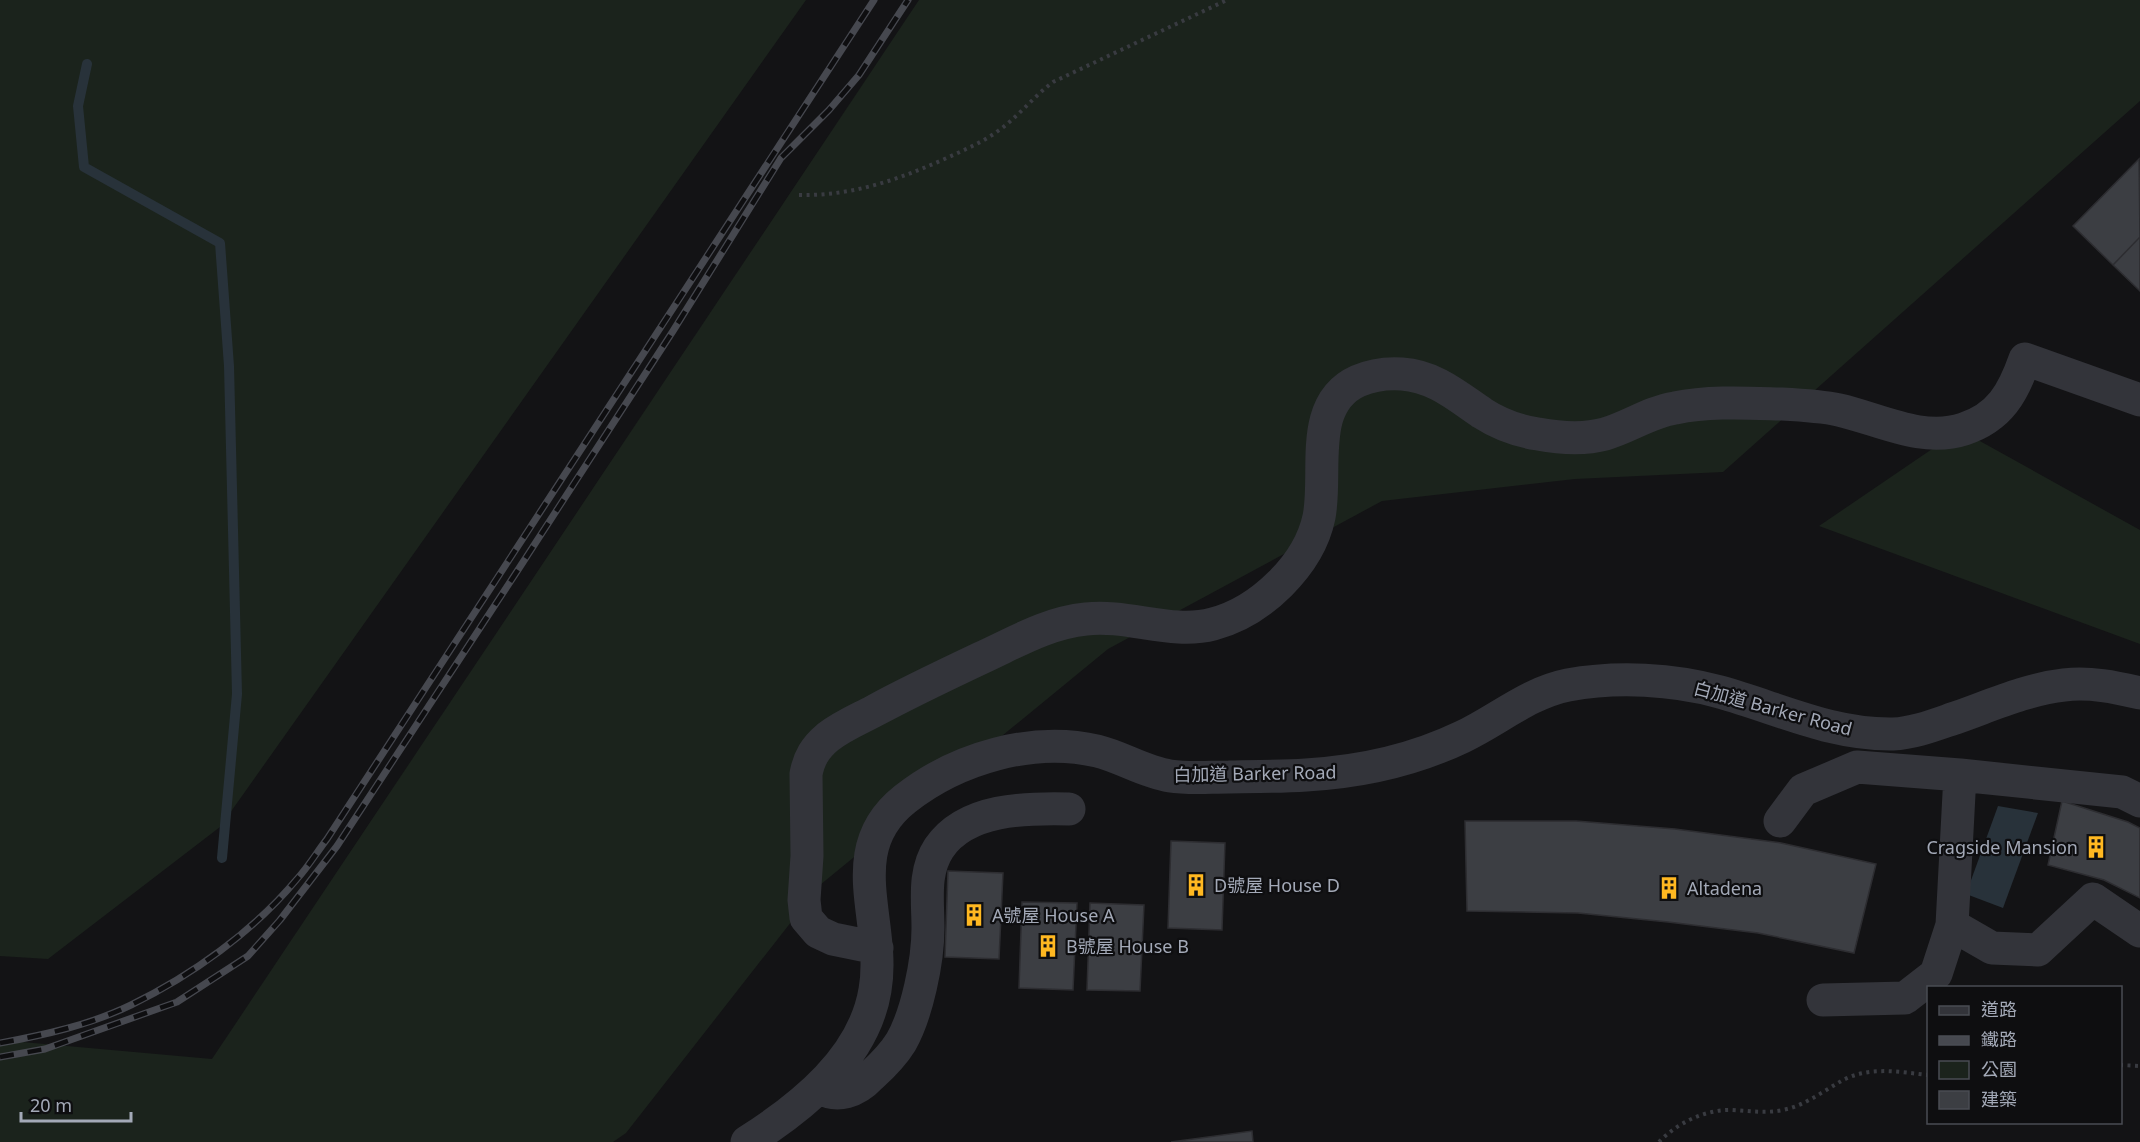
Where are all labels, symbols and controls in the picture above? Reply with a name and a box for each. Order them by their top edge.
street label: 白加道 Barker Road [1691,675,1855,741]
street label: 白加道 Barker Road [1173,760,1337,786]
building icon: Cragside Mansion [2083,834,2109,860]
place label: Cragside Mansion [1926,835,2078,859]
building icon: D號屋 House D [1183,872,1209,898]
place label: D號屋 House D [1214,873,1340,897]
building icon: Altadena [1656,875,1682,901]
place label: Altadena [1687,876,1762,900]
building icon: A號屋 House A [961,902,987,928]
place label: A號屋 House A [992,903,1115,927]
building icon: B號屋 House B [1035,933,1061,959]
place label: B號屋 House B [1066,934,1189,958]
legend [1927,986,2122,1124]
text: 道路 [1981,997,2017,1021]
text: 鐵路 [1981,1027,2017,1051]
text: 公園 [1981,1057,2017,1081]
scale bar [21,1085,130,1123]
text: 建築 [1981,1087,2017,1111]
text: 20 m [30,1093,72,1117]

